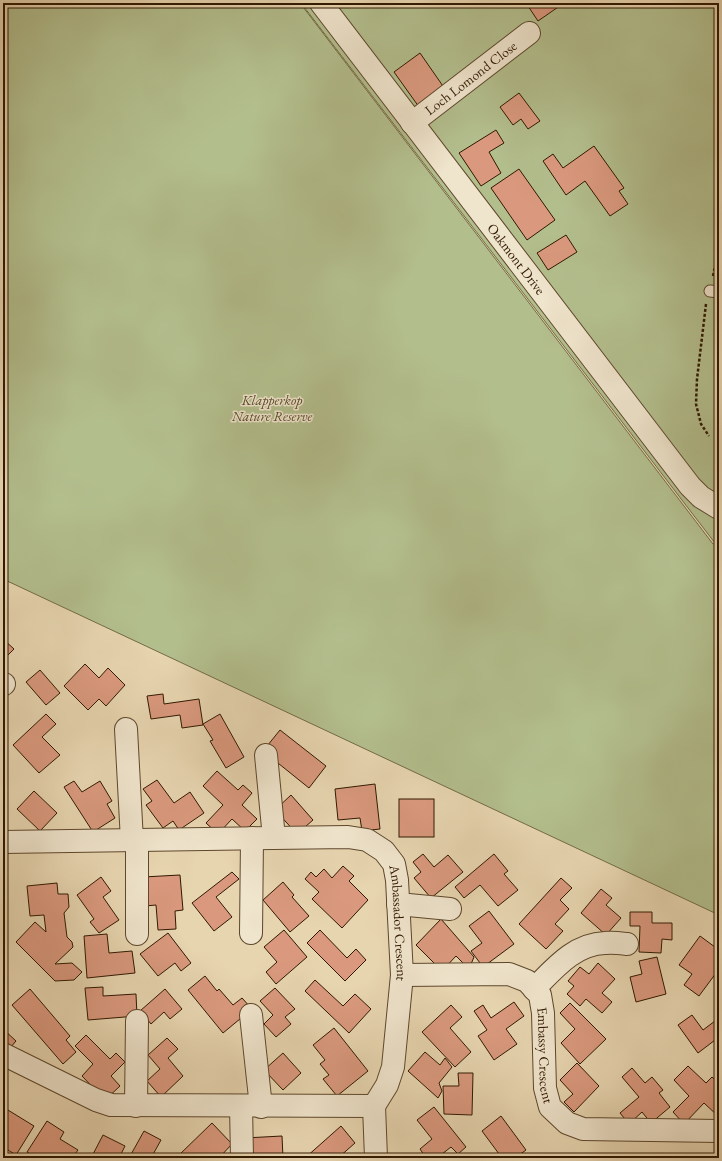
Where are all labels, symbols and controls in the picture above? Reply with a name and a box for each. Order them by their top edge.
street label: Loch Lomond Close [421,36,521,119]
street label: Oakmont Drive [483,220,550,299]
park label: Klapperkop Nature Reserve [231,391,312,425]
street label: Ambassador Crescent [385,862,411,982]
street label: Embassy Crescent [533,1006,558,1106]

